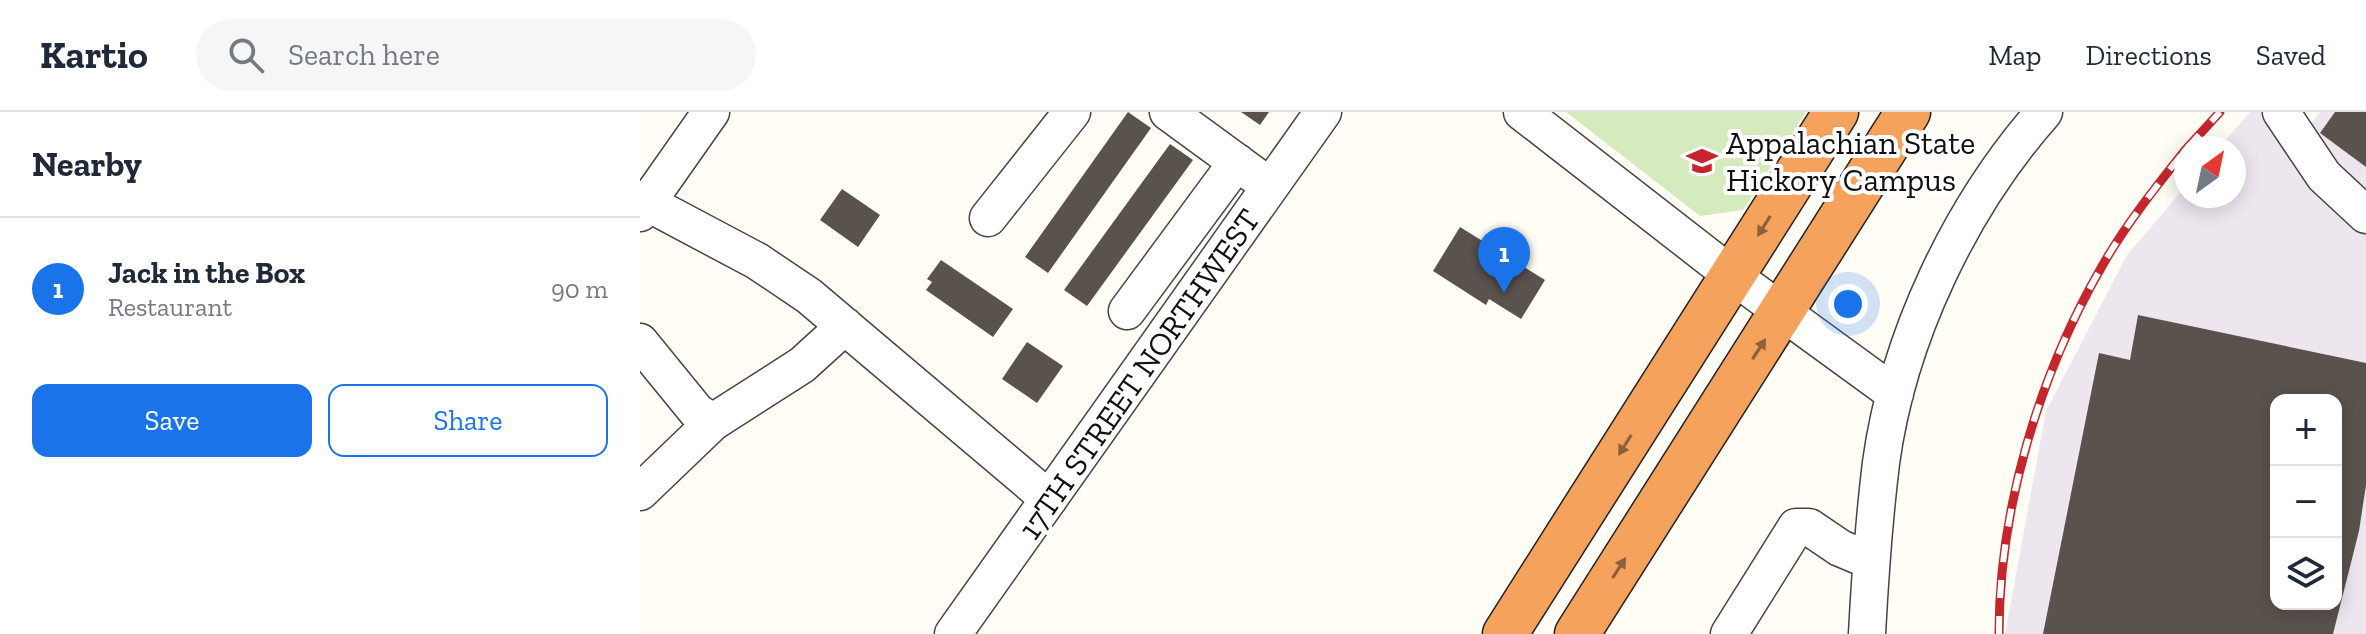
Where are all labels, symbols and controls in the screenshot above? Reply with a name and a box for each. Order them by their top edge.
search box [196,19,756,91]
text: Kartio [40,32,148,78]
icon: search [224,33,268,77]
text: Search here [288,37,440,73]
text: Map [1988,39,2041,72]
text: Directions [2085,39,2212,72]
text: Saved [2256,39,2326,72]
place label: Appalachian State Hickory Campus [1726,124,1975,199]
north arrow [2174,136,2246,208]
text: Nearby [32,144,142,185]
school or university icon: Appalachian State Hickory Campus [1685,144,1719,178]
street label: 17TH STREET NORTHWEST [1010,202,1268,546]
one-way arrow [1757,215,1772,236]
pin: 1 [1478,227,1530,293]
text: Jack in the Box [108,255,305,291]
text: 1 [53,273,63,305]
text: 90 m [551,273,608,305]
your location [1828,284,1868,324]
text: Restaurant [108,291,232,323]
one-way arrow [1752,338,1766,360]
button: Save [32,384,312,457]
button: Share [328,384,608,457]
map controls [2270,394,2342,610]
button: + [2270,394,2342,466]
one-way arrow [1619,434,1633,456]
button: − [2270,466,2342,538]
button: layers [2270,538,2342,610]
one-way arrow [1612,557,1626,579]

